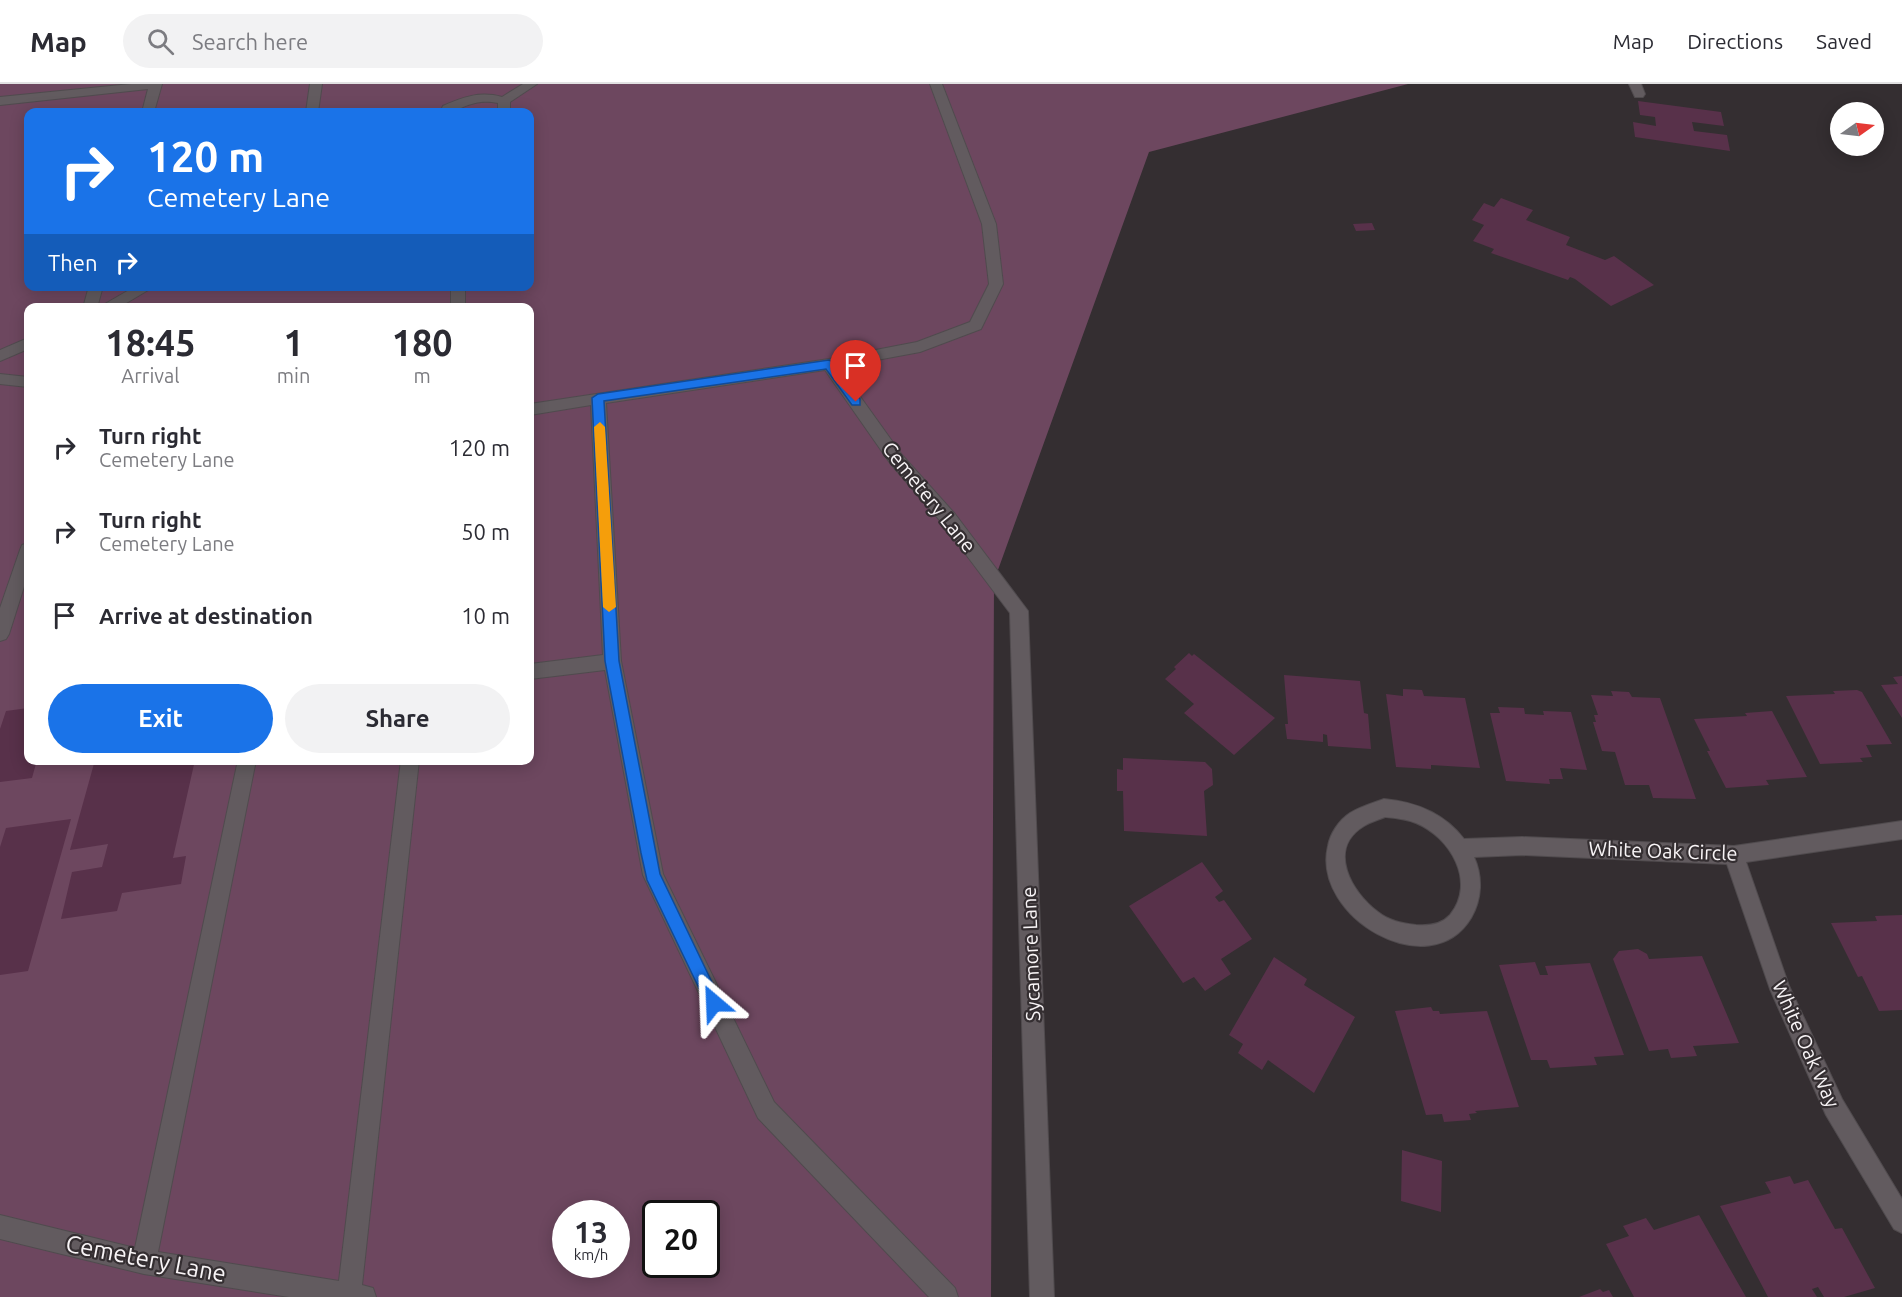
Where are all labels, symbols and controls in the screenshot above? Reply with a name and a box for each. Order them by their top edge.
search box [123,14,543,68]
icon: search [144,25,177,58]
text: Map [30,26,87,57]
text: Search here [192,29,308,54]
text: Map [1613,29,1654,53]
text: Directions [1687,29,1783,53]
text: Saved [1816,29,1872,53]
north arrow [1830,102,1884,156]
map controls [1830,102,1884,156]
icon: right [48,132,126,210]
text: 120 m [147,133,264,180]
text: Cemetery Lane [147,182,330,212]
icon: right [110,246,143,279]
text: Then [48,250,98,275]
text: 18:45 [105,322,195,363]
text: 1 [283,322,304,363]
text: 180 [392,322,453,363]
pin [830,340,881,402]
icon: arrive [839,349,872,382]
text: Arrival [121,364,180,387]
text: min [277,364,310,387]
text: m [414,364,431,387]
text: Turn right [99,423,201,448]
icon: right [48,431,81,464]
text: 120 m [449,435,510,460]
street label: Cemetery Lane [878,437,981,557]
text: Cemetery Lane [99,448,235,471]
text: Turn right [99,507,201,532]
icon: right [48,515,81,548]
text: 50 m [461,519,510,544]
text: Cemetery Lane [99,532,235,555]
icon: arrive [48,599,81,632]
text: Arrive at destination [99,603,313,628]
text: 10 m [461,603,510,628]
button: Exit [48,684,273,753]
button: Share [285,684,510,753]
street label: White Oak Circle [1588,836,1738,865]
street label: Sycamore Lane [1017,886,1044,1022]
position arrow [682,971,746,1035]
street label: White Oak Way [1768,977,1845,1111]
speed limit sign: 20 [642,1200,720,1278]
text: 13 [574,1215,608,1249]
street label: Cemetery Lane [64,1230,229,1287]
text: km/h [574,1246,608,1263]

